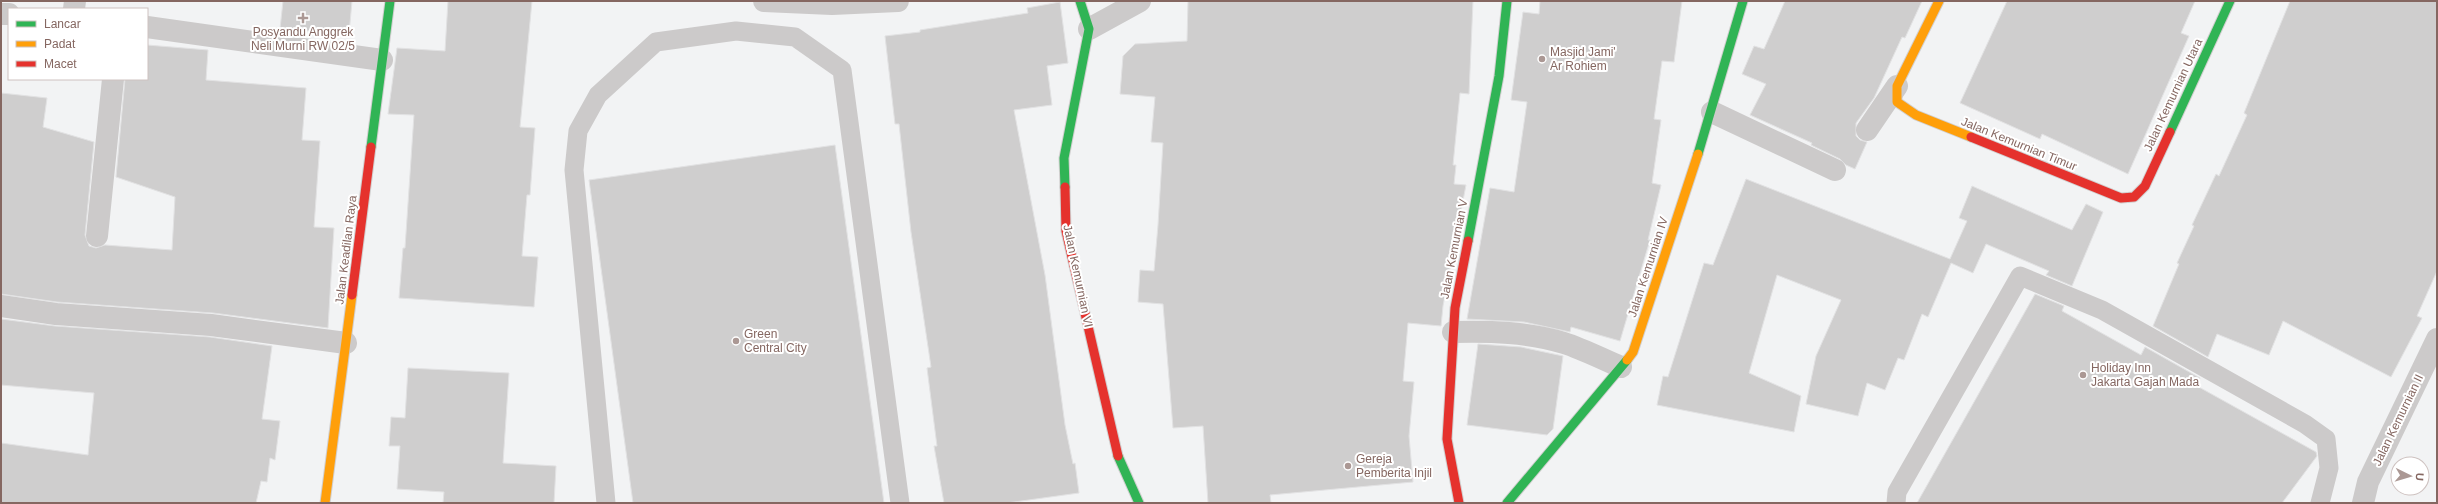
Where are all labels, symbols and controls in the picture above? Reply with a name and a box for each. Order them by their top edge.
legend [8,8,148,80]
marker: Posyandu Anggrek Neli Murni RW 02/5 [297,12,309,24]
text: Lancar [44,17,81,31]
place label: Posyandu Anggrek Neli Murni RW 02/5 [251,25,355,53]
street label: Jalan Kemurnian Utara [2141,36,2205,154]
text: Padat [44,37,76,51]
place label: Masjid Jami' Ar Rohiem [1550,45,1616,73]
marker: Masjid Jami' Ar Rohiem [1537,54,1547,64]
text: Macet [44,57,77,71]
street label: Jalan Kemurnian Timur [1959,114,2079,174]
street label: Jalan Keadilan Raya [332,194,360,305]
street label: Jalan Kemurnian V [1437,198,1471,300]
street label: Jalan Kemurnian IV [1625,215,1671,319]
street label: Jalan Kemurnian VI [1060,223,1096,329]
place label: Green Central City [744,327,807,355]
marker: Green Central City [731,336,741,346]
place label: Holiday Inn Jakarta Gajah Mada [2091,361,2199,389]
marker: Holiday Inn Jakarta Gajah Mada [2078,370,2088,380]
street label: Jalan Kemurnian II [2370,372,2426,468]
place label: Gereja Pemberita Injil [1356,452,1432,480]
north arrow [2390,456,2430,496]
marker: Gereja Pemberita Injil [1343,461,1353,471]
text: U [2414,472,2426,481]

